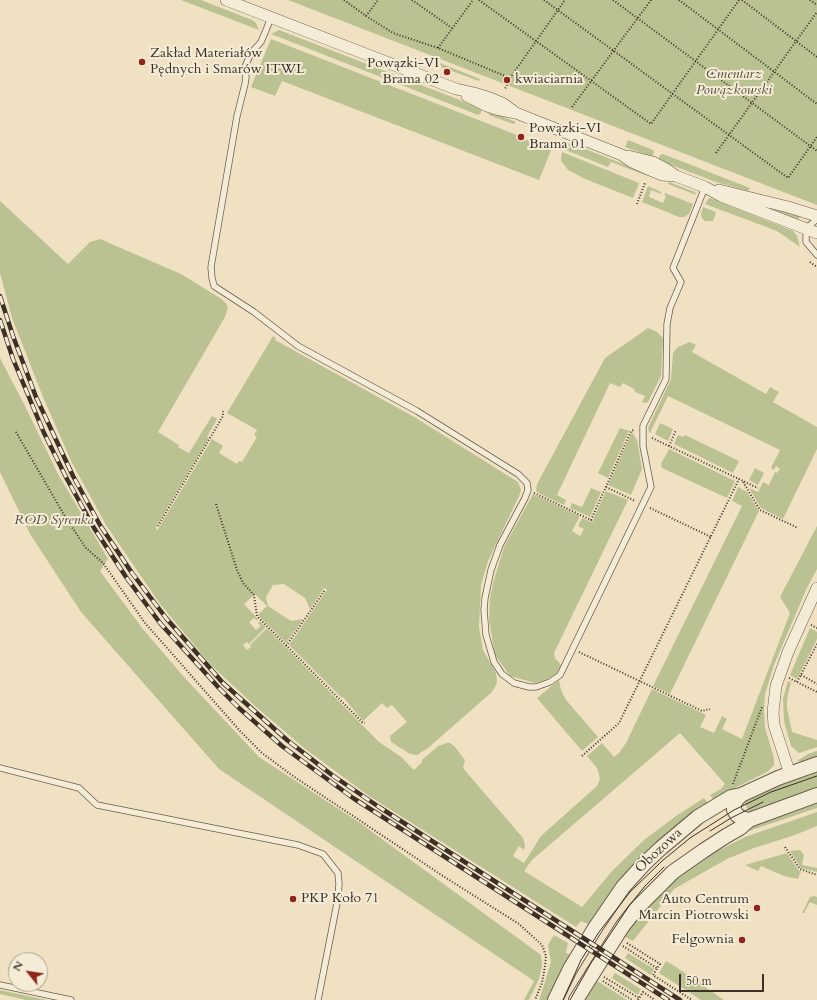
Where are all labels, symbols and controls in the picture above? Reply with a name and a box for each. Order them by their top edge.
place label: Zakład Materiałów Pędnych i Smarów ITWL [150,46,305,78]
place label: Powązki-VI Brama 02 [367,56,439,88]
marker: Zakład Materiałów Pędnych i Smarów ITWL [137,57,147,67]
marker: Powązki-VI Brama 02 [442,67,452,77]
park label: Cmentarz Powązkowski [696,67,772,100]
place label: kwiaciarnia [515,72,583,88]
marker: kwiaciarnia [502,75,512,85]
place label: Powązki-VI Brama 01 [529,121,601,154]
marker: Powązki-VI Brama 01 [516,132,526,142]
park label: ROD Syrenka [14,513,94,529]
street label: Obozowa [632,825,686,877]
place label: PKP Koło 71 [301,891,379,907]
place label: Auto Centrum Marcin Piotrowski [638,892,749,924]
marker: PKP Koło 71 [288,894,298,904]
marker: Auto Centrum Marcin Piotrowski [752,903,762,913]
place label: Felgownia [672,932,734,948]
marker: Felgownia [737,935,747,945]
north arrow [8,952,48,992]
text: N [9,958,27,974]
scale bar [681,966,766,992]
text: 50 m [686,973,712,989]

